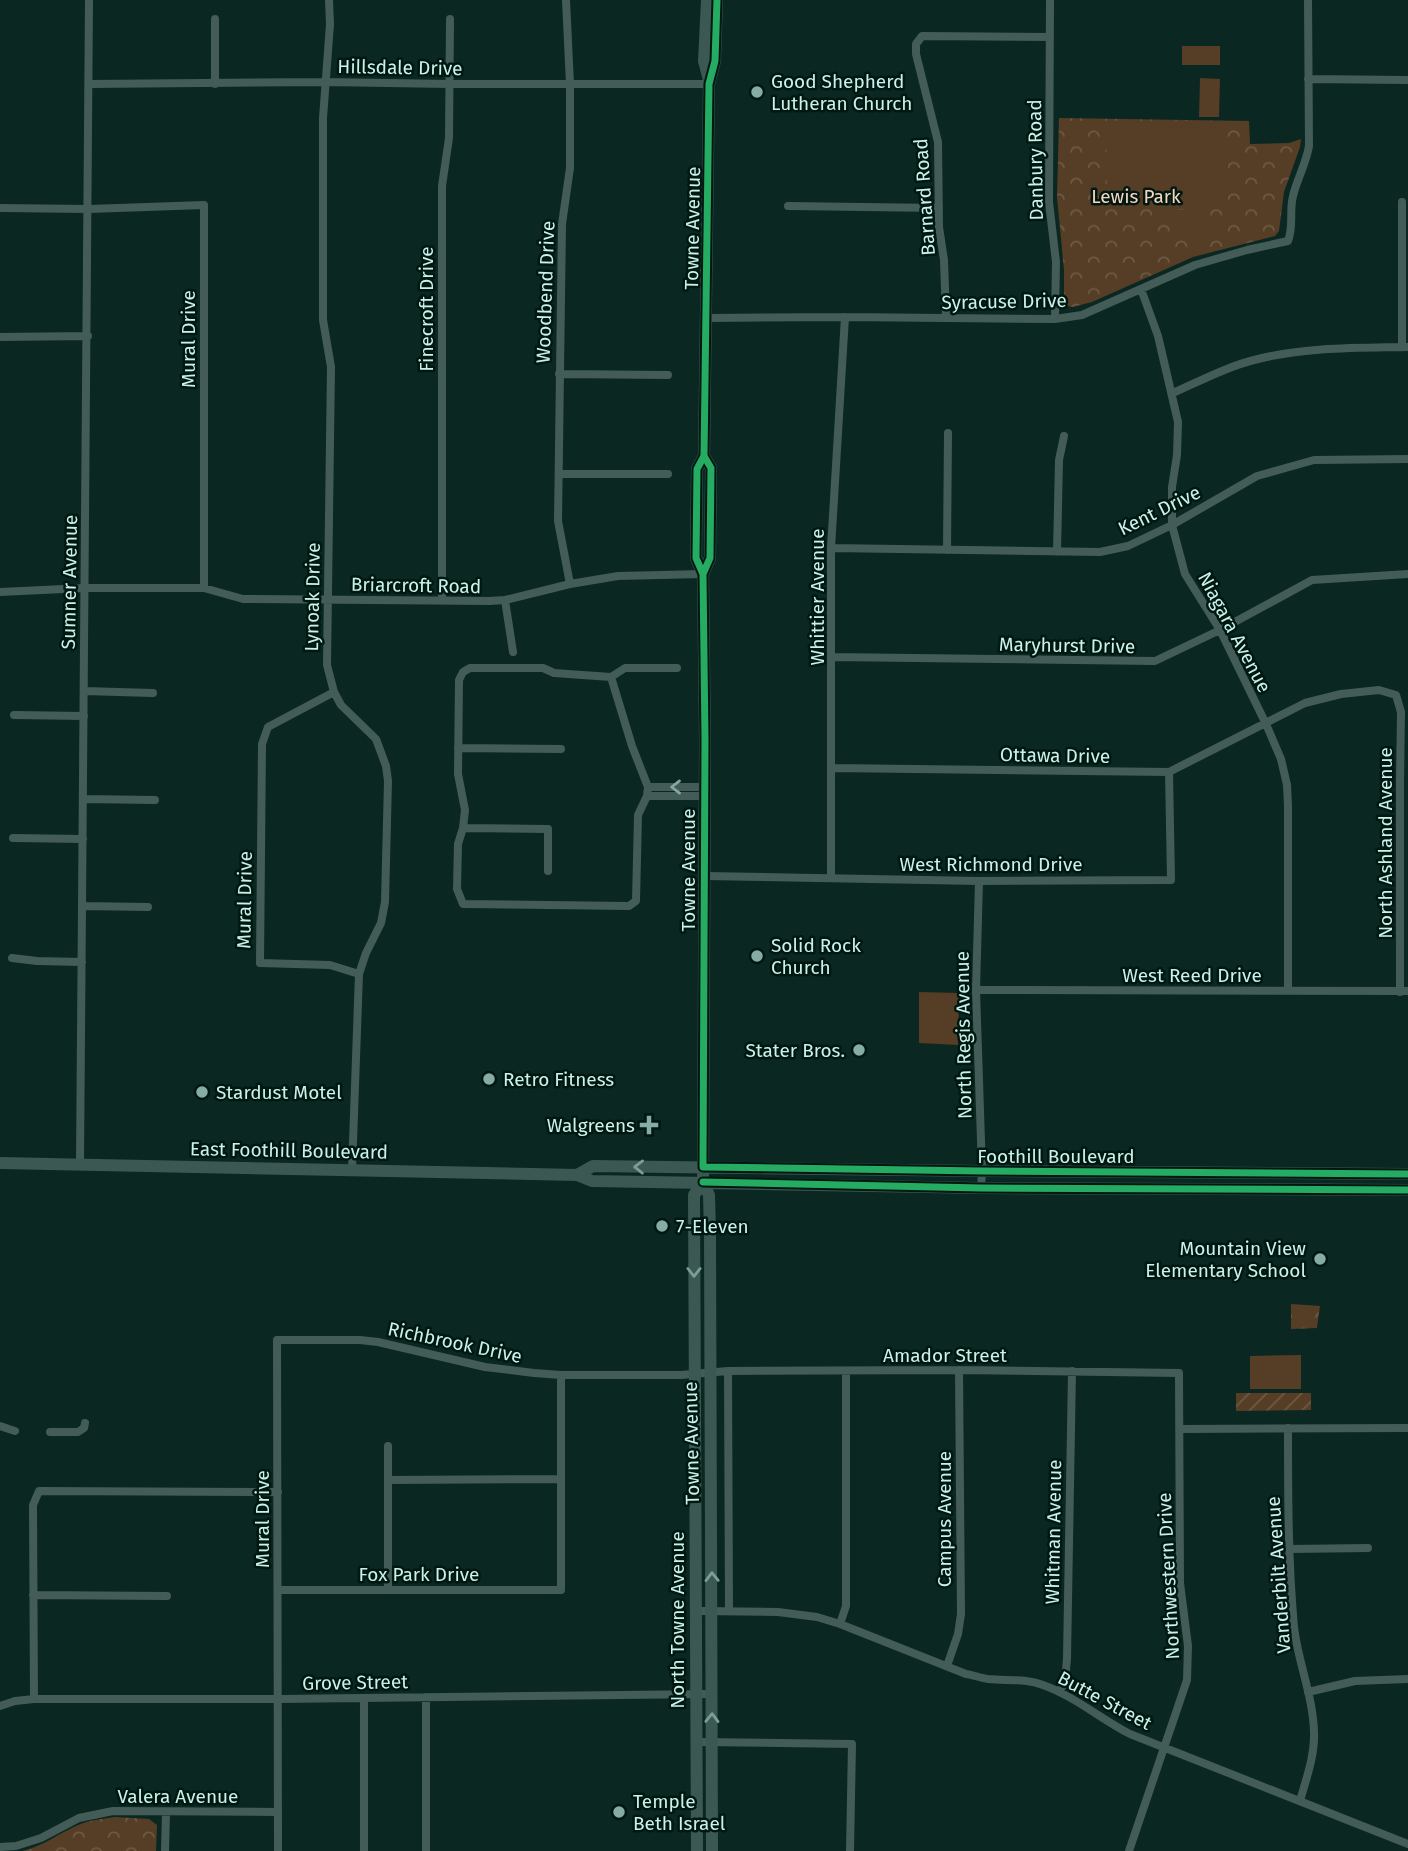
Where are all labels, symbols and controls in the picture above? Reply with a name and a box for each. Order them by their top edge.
street label: Hillsdale Drive [337,55,463,80]
place label: Good Shepherd Lutheran Church [771,70,912,115]
marker: Good Shepherd Lutheran Church [749,84,765,100]
street label: Danbury Road [1023,99,1048,221]
street label: Barnard Road [909,137,940,256]
street label: Towne Avenue [680,166,705,290]
park label: Lewis Park [1091,185,1181,208]
street label: Woodbend Drive [532,220,559,364]
street label: Finecroft Drive [415,246,438,372]
street label: Syracuse Drive [941,289,1067,314]
street label: Mural Drive [177,290,200,388]
street label: Kent Drive [1114,481,1204,540]
street label: Sumner Avenue [57,515,82,650]
street label: Whittier Avenue [806,528,829,666]
street label: Lynoak Drive [300,542,325,652]
street label: Niagara Avenue [1193,568,1276,697]
street label: Briarcroft Road [351,573,481,598]
street label: Maryhurst Drive [999,633,1135,658]
street label: Ottawa Drive [1000,743,1110,768]
street label: North Ashland Avenue [1374,747,1397,939]
one-way arrow [671,779,681,795]
street label: Towne Avenue [677,808,700,932]
street label: Mural Drive [232,851,257,949]
street label: West Richmond Drive [899,853,1083,876]
place label: Solid Rock Church [771,934,861,979]
marker: Solid Rock Church [749,948,765,964]
street label: North Regis Avenue [951,951,976,1119]
street label: West Reed Drive [1122,964,1262,987]
place label: Stater Bros. [745,1039,845,1062]
marker: Stater Bros. [851,1042,867,1058]
place label: Retro Fitness [503,1068,614,1091]
marker: Retro Fitness [481,1071,497,1087]
place label: Stardust Motel [216,1081,342,1104]
marker: Stardust Motel [194,1084,210,1100]
place label: Walgreens [547,1114,635,1137]
marker: Walgreens [641,1117,657,1133]
street label: East Foothill Boulevard [190,1137,388,1164]
street label: Foothill Boulevard [977,1145,1135,1168]
one-way arrow [633,1159,644,1174]
place label: 7-Eleven [676,1215,749,1238]
marker: 7-Eleven [654,1218,670,1234]
place label: Mountain View Elementary School [1145,1237,1306,1282]
marker: Mountain View Elementary School [1312,1251,1328,1267]
one-way arrow [686,1267,702,1278]
street label: Richbrook Drive [386,1317,524,1368]
street label: Amador Street [883,1344,1007,1367]
street label: Towne Avenue [679,1381,704,1505]
street label: Campus Avenue [933,1451,956,1587]
street label: Whitman Avenue [1041,1459,1066,1605]
street label: Mural Drive [251,1470,274,1568]
street label: Northwestern Drive [1153,1492,1184,1660]
street label: Vanderbilt Avenue [1262,1496,1295,1654]
street label: North Towne Avenue [666,1531,689,1709]
street label: Fox Park Drive [359,1563,479,1586]
one-way arrow [704,1571,720,1582]
street label: Butte Street [1054,1666,1156,1735]
street label: Grove Street [302,1670,408,1695]
one-way arrow [704,1712,720,1723]
street label: Valera Avenue [118,1785,238,1808]
place label: Temple Beth Israel [633,1790,726,1835]
marker: Temple Beth Israel [611,1804,627,1820]

